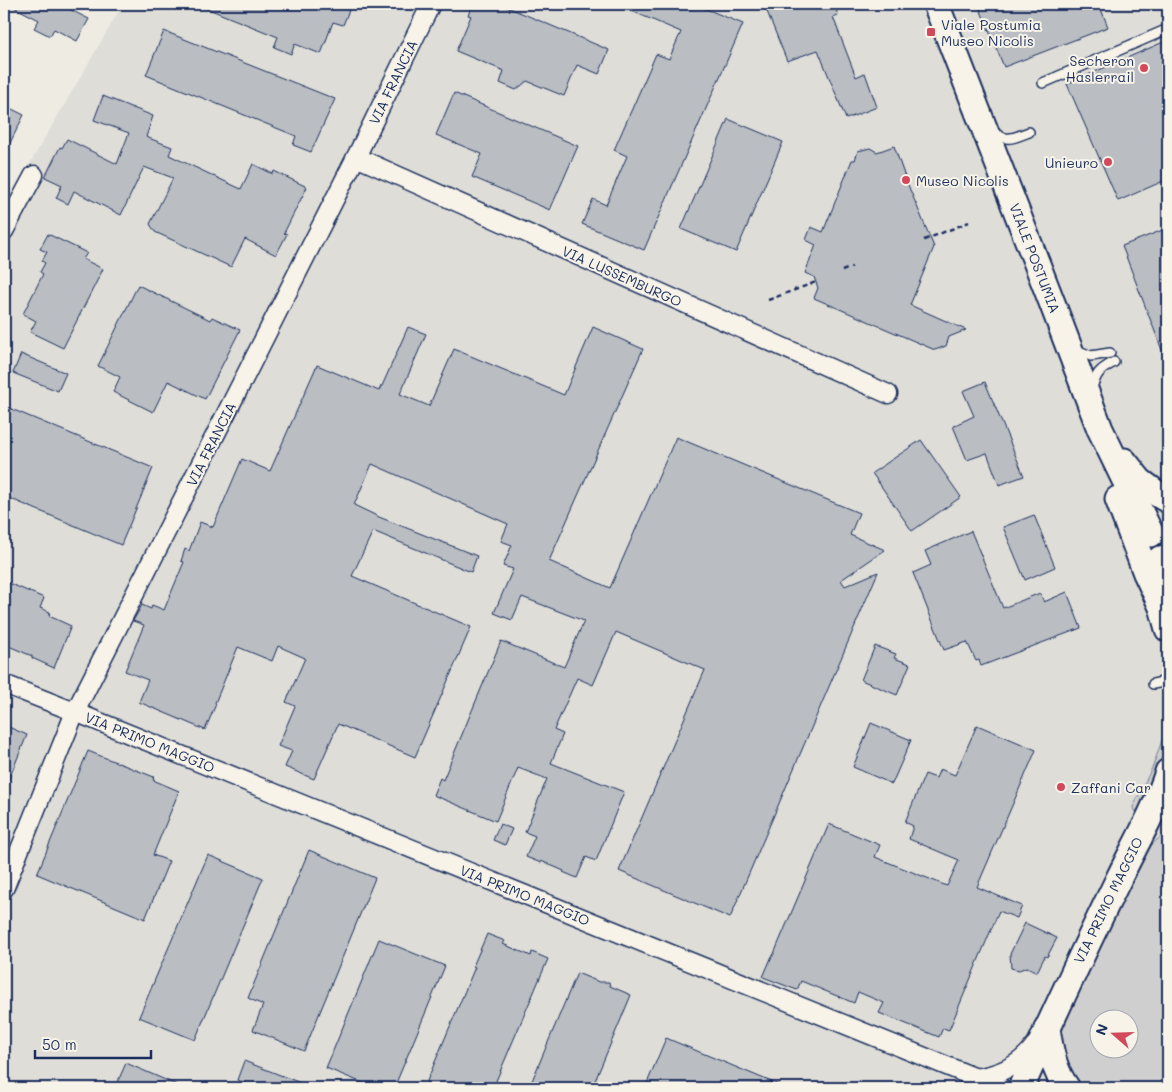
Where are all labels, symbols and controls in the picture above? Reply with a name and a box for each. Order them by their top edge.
place label: Viale Postumia Museo Nicolis [941,15,1041,50]
marker: Viale Postumia Museo Nicolis [925,26,937,38]
street label: VIA FRANCIA [364,37,422,127]
place label: Secheron Haslerrail [1066,51,1134,86]
marker: Secheron Haslerrail [1138,62,1150,74]
place label: Unieuro [1045,153,1098,172]
marker: Unieuro [1102,156,1114,168]
place label: Museo Nicolis [916,171,1009,190]
marker: Museo Nicolis [900,174,912,186]
street label: VIALE POSTUMIA [1005,200,1065,316]
street label: VIA LUSSEMBURGO [559,241,685,311]
street label: VIA FRANCIA [182,399,240,489]
street label: VIA PRIMO MAGGIO [82,707,218,777]
place label: Zaffani Car [1071,778,1151,797]
marker: Zaffani Car [1055,781,1067,793]
street label: VIA PRIMO MAGGIO [1069,834,1147,966]
street label: VIA PRIMO MAGGIO [457,860,593,930]
north arrow [1090,1010,1140,1060]
text: N [1091,1021,1112,1038]
scale bar [35,1027,151,1059]
text: 50 m [42,1034,77,1054]

